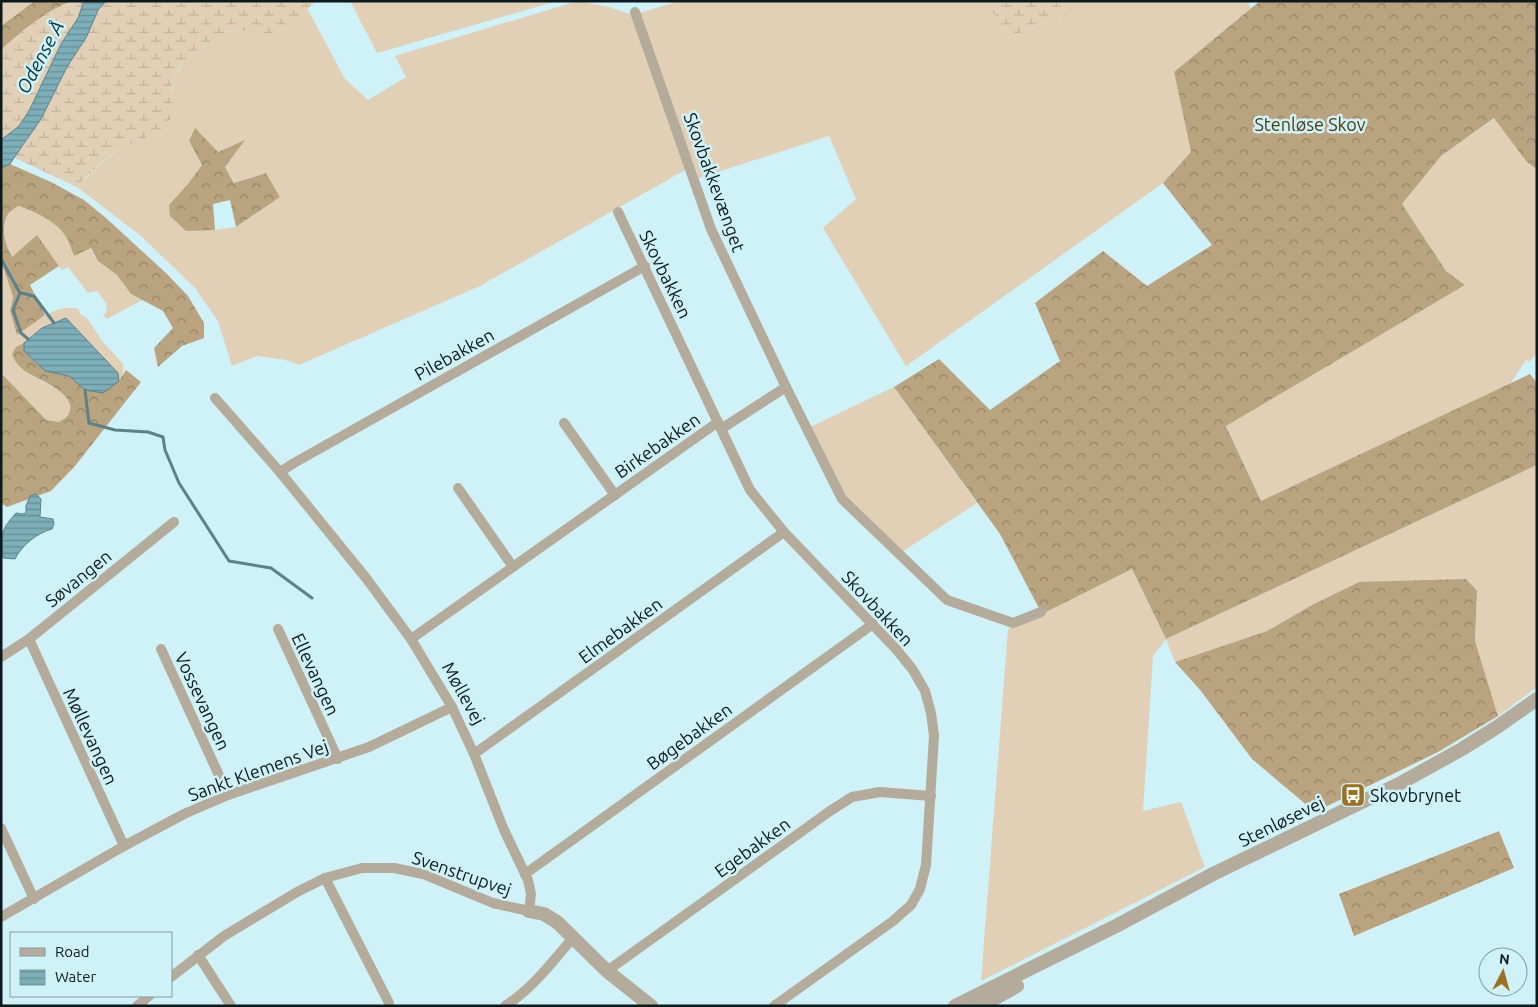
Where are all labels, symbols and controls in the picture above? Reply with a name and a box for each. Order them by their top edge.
water label: Odense Å [12,17,68,97]
street label: Skovbakkevænget [680,110,750,254]
park label: Stenløse Skov [1254,114,1366,134]
street label: Skovbakken [636,227,696,321]
street label: Pilebakken [411,324,497,384]
street label: Birkebakken [611,408,703,482]
street label: Søvangen [41,545,115,611]
street label: Skovbakken [838,566,918,650]
street label: Elmebakken [574,593,666,667]
street label: Ellevangen [288,630,344,718]
street label: Vossevangen [172,649,234,753]
street label: Møllevej [439,658,489,728]
street label: Møllevangen [60,684,122,788]
street label: Bøgebakken [643,698,735,774]
street label: Sankt Klemens Vej [185,735,331,805]
bus stop icon: Skovbrynet [1340,782,1366,808]
place label: Skovbrynet [1370,785,1461,805]
street label: Stenløsevej [1235,792,1327,850]
street label: Egebakken [711,813,793,881]
street label: Svenstrupvej [410,847,514,899]
legend [10,932,172,997]
text: Road [55,943,90,960]
north arrow [1478,947,1528,997]
text: N [1498,951,1510,968]
text: Water [55,968,96,985]

